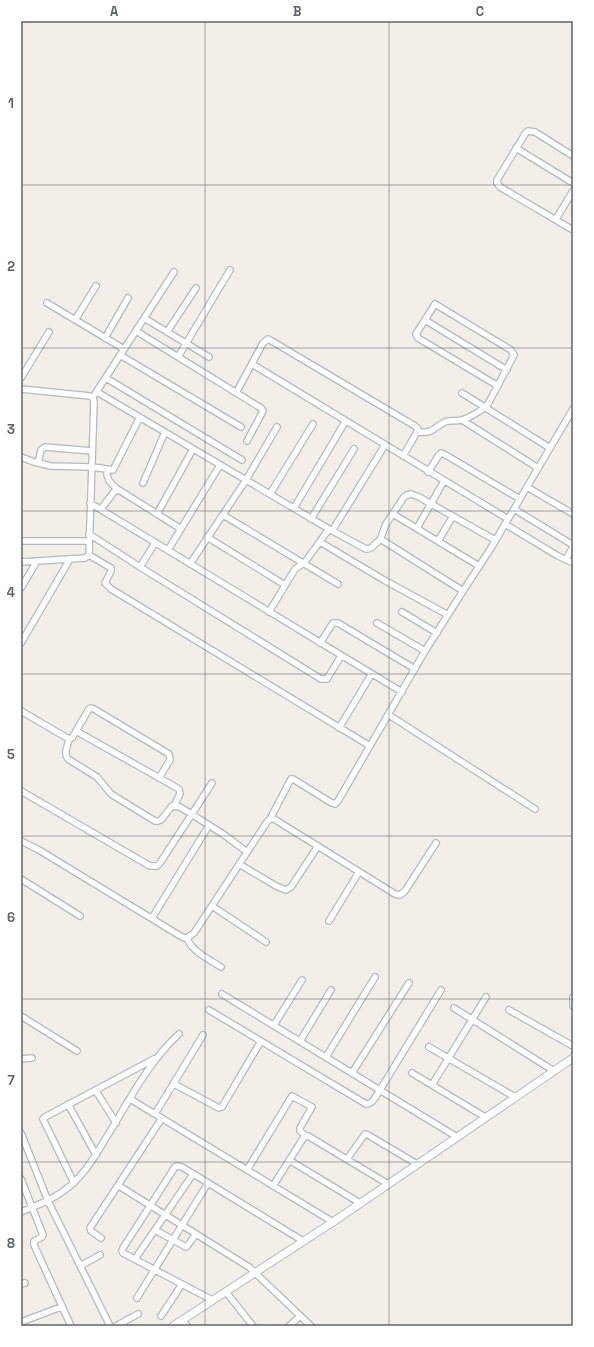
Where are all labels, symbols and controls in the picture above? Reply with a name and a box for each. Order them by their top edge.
text: A [110,3,119,20]
text: B [293,3,302,20]
text: C [476,3,484,20]
text: 1 [8,95,14,112]
text: 2 [7,258,15,275]
text: 3 [7,421,15,438]
text: 4 [7,584,15,601]
text: 5 [7,746,15,763]
text: 6 [7,909,15,926]
text: 7 [7,1072,15,1089]
text: 8 [7,1235,15,1252]

